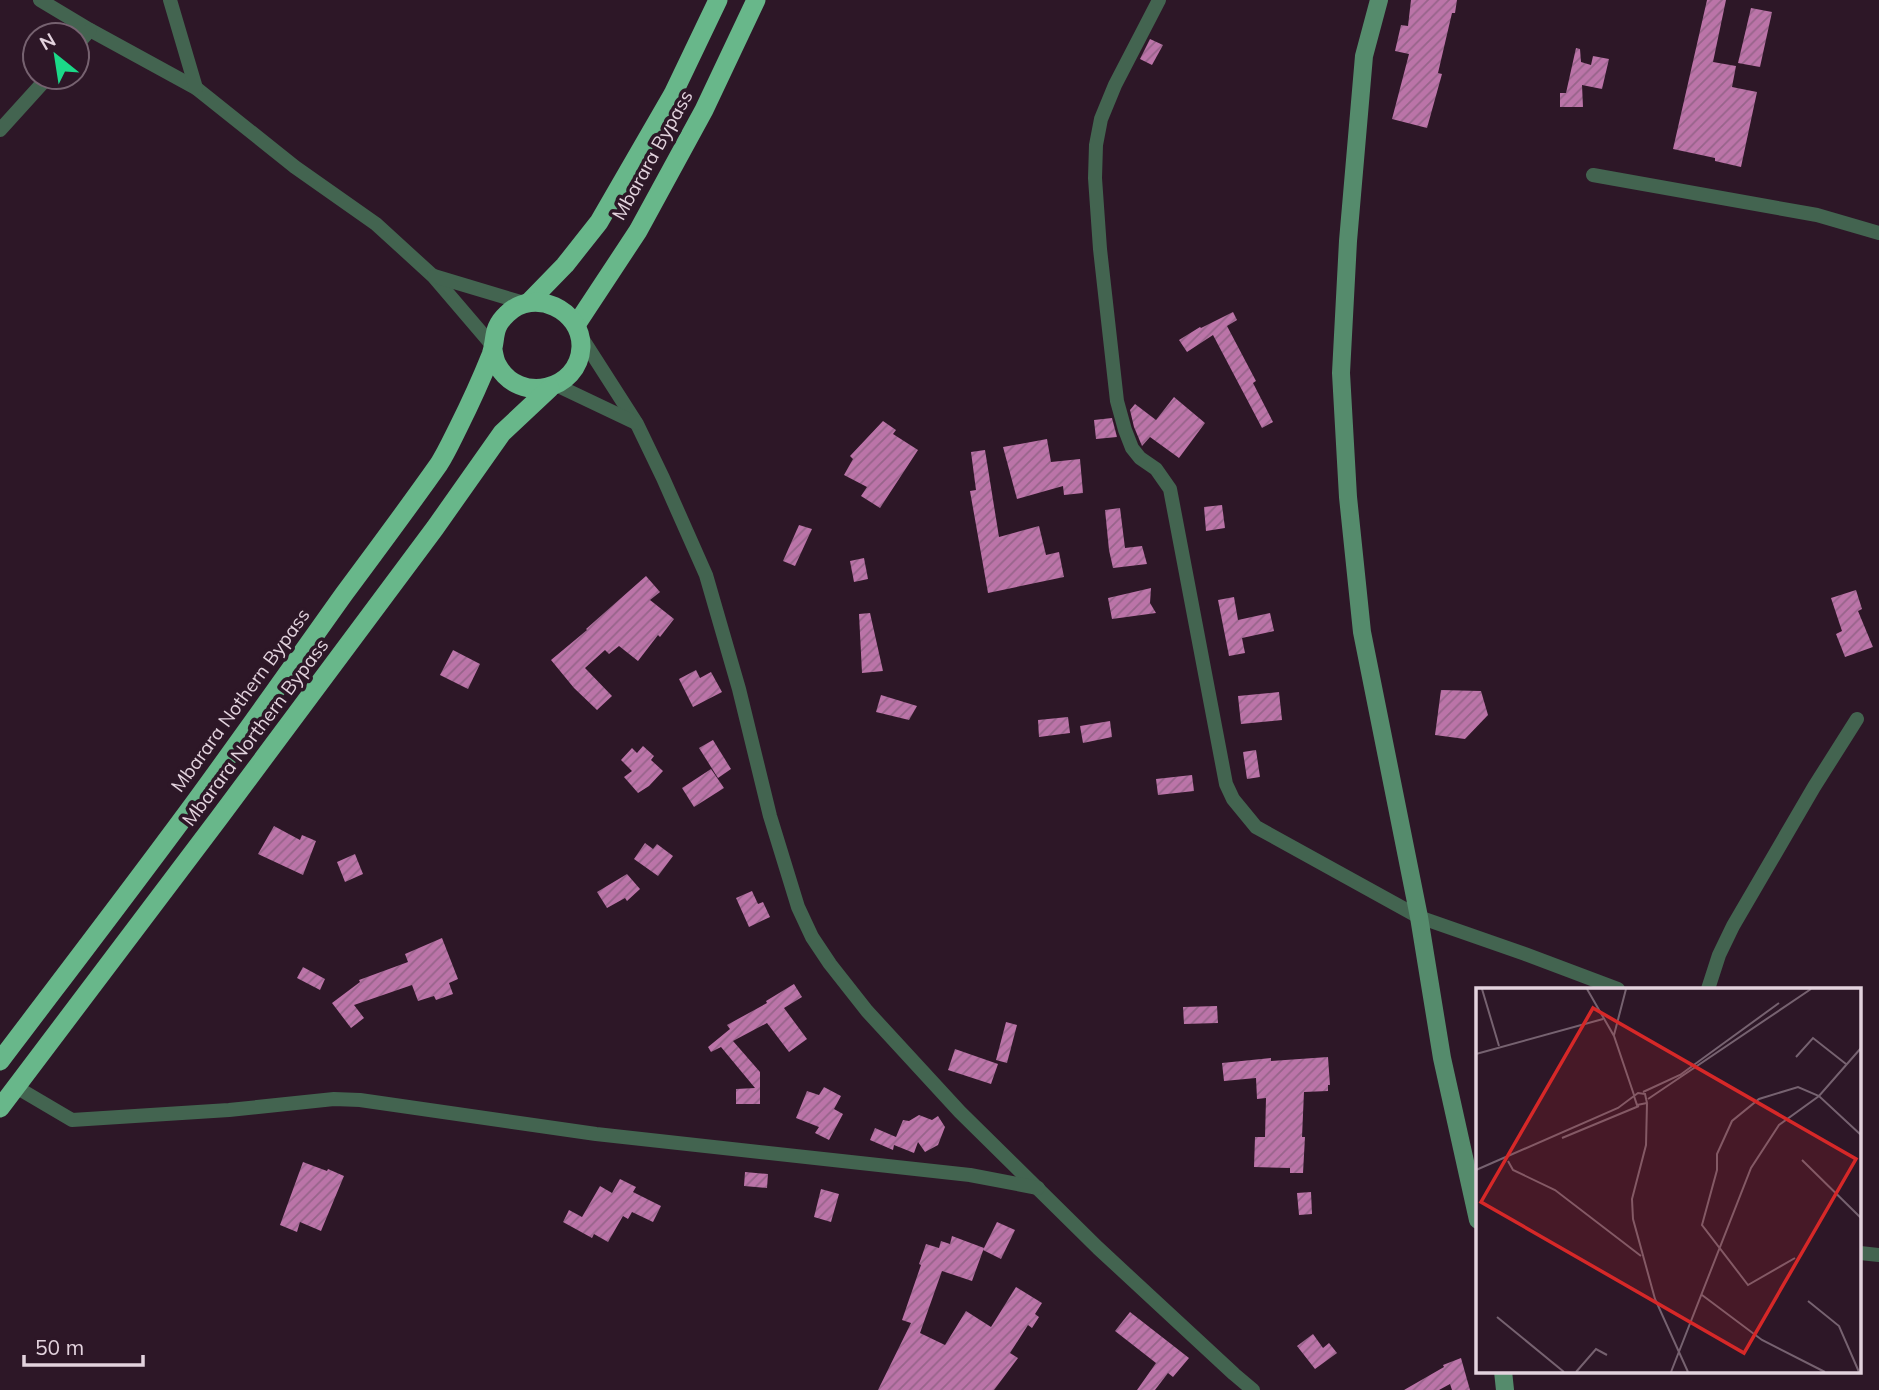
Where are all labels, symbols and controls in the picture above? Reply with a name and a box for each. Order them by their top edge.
north arrow [21,21,91,91]
text: N [35,27,60,55]
street label: Mbarara Bypass [606,86,698,224]
street label: Mbarara Nothern Bypass [165,603,315,797]
street label: Mbarara Northern Bypass [177,633,333,831]
inset map [1476,988,1862,1372]
scale bar [24,1324,144,1368]
text: 50 m [35,1334,84,1360]

